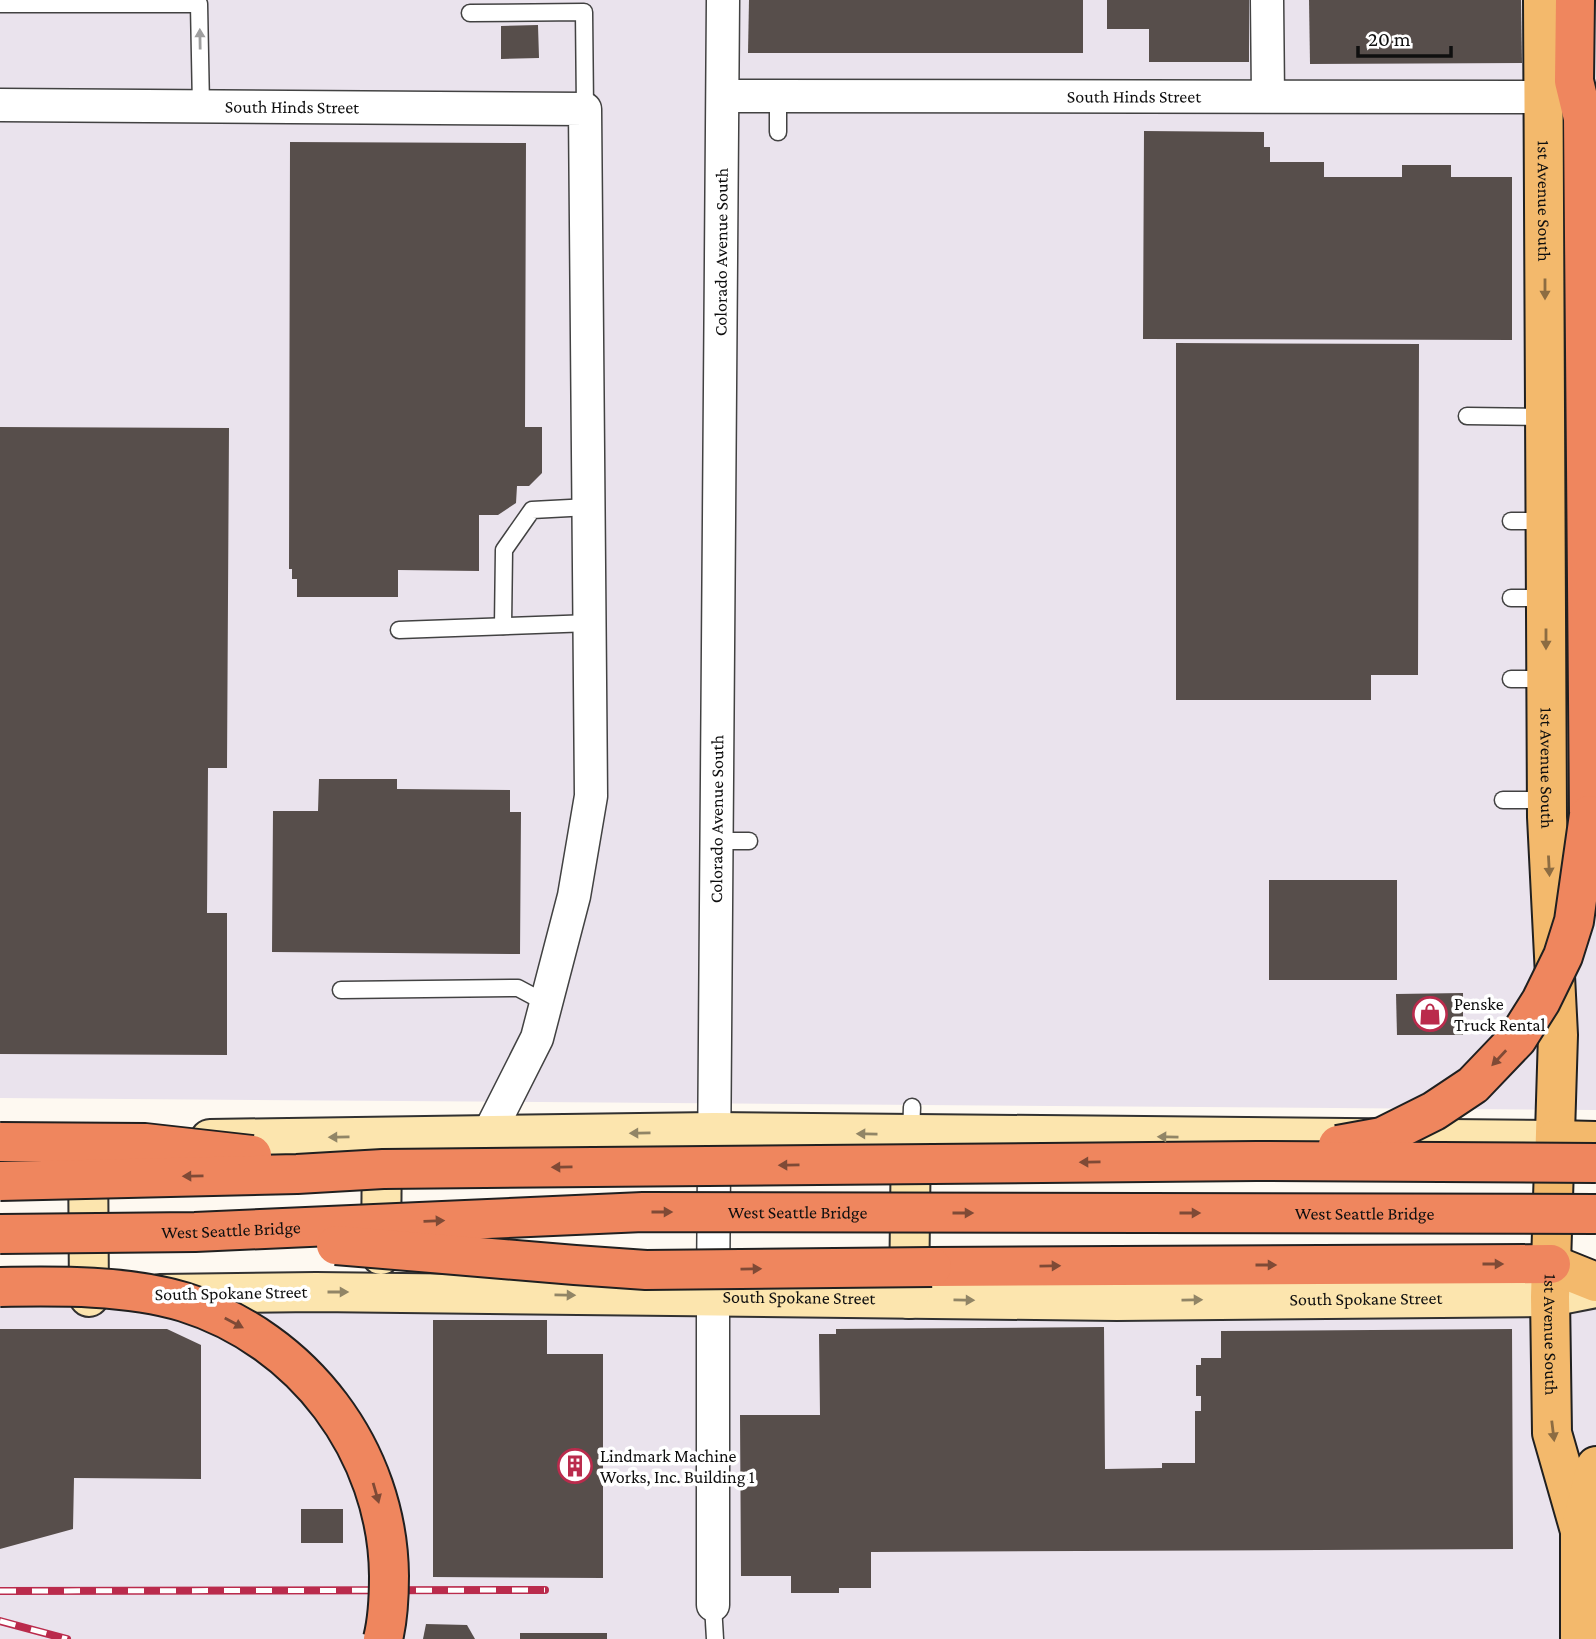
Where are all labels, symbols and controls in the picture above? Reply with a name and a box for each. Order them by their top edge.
scale bar [1358,14,1451,58]
one-way arrow [194,27,206,49]
text: 20 m [1368,27,1411,51]
street label: South Hinds Street [1067,86,1202,107]
street label: South Hinds Street [225,97,360,117]
street label: 1st Avenue South [1534,140,1554,262]
street label: Colorado Avenue South [710,167,732,336]
one-way arrow [1539,278,1551,300]
one-way arrow [1540,628,1552,650]
street label: 1st Avenue South [1536,707,1558,829]
street label: Colorado Avenue South [706,734,727,903]
one-way arrow [1544,855,1555,877]
place label: Penske Truck Rental [1454,994,1546,1035]
shop icon: Penske Truck Rental [1411,995,1449,1033]
one-way arrow [1491,1049,1507,1067]
one-way arrow [629,1127,651,1139]
one-way arrow [856,1128,878,1139]
one-way arrow [1157,1131,1179,1142]
one-way arrow [328,1132,350,1143]
one-way arrow [1079,1156,1101,1168]
one-way arrow [778,1159,800,1171]
one-way arrow [550,1161,572,1173]
one-way arrow [181,1171,203,1182]
street label: West Seattle Bridge [728,1202,868,1222]
street label: West Seattle Bridge [1295,1203,1435,1224]
one-way arrow [651,1206,673,1218]
one-way arrow [952,1207,974,1219]
one-way arrow [1179,1207,1201,1219]
one-way arrow [424,1216,446,1227]
street label: West Seattle Bridge [161,1217,301,1242]
one-way arrow [1483,1258,1505,1270]
one-way arrow [1255,1259,1277,1271]
one-way arrow [1039,1260,1061,1272]
one-way arrow [741,1263,763,1275]
street label: 1st Avenue South [1540,1274,1561,1396]
street label: South Spokane Street [155,1282,309,1304]
one-way arrow [327,1286,349,1298]
street label: South Spokane Street [722,1287,876,1308]
street label: South Spokane Street [1289,1288,1443,1309]
one-way arrow [554,1289,576,1301]
one-way arrow [953,1294,975,1306]
one-way arrow [1181,1295,1203,1306]
one-way arrow [224,1318,244,1329]
one-way arrow [1548,1420,1559,1442]
place label: Lindmark Machine Works, Inc. Building 1 [600,1446,755,1487]
building icon: Lindmark Machine Works, Inc. Building 1 [556,1447,594,1485]
one-way arrow [371,1483,381,1504]

